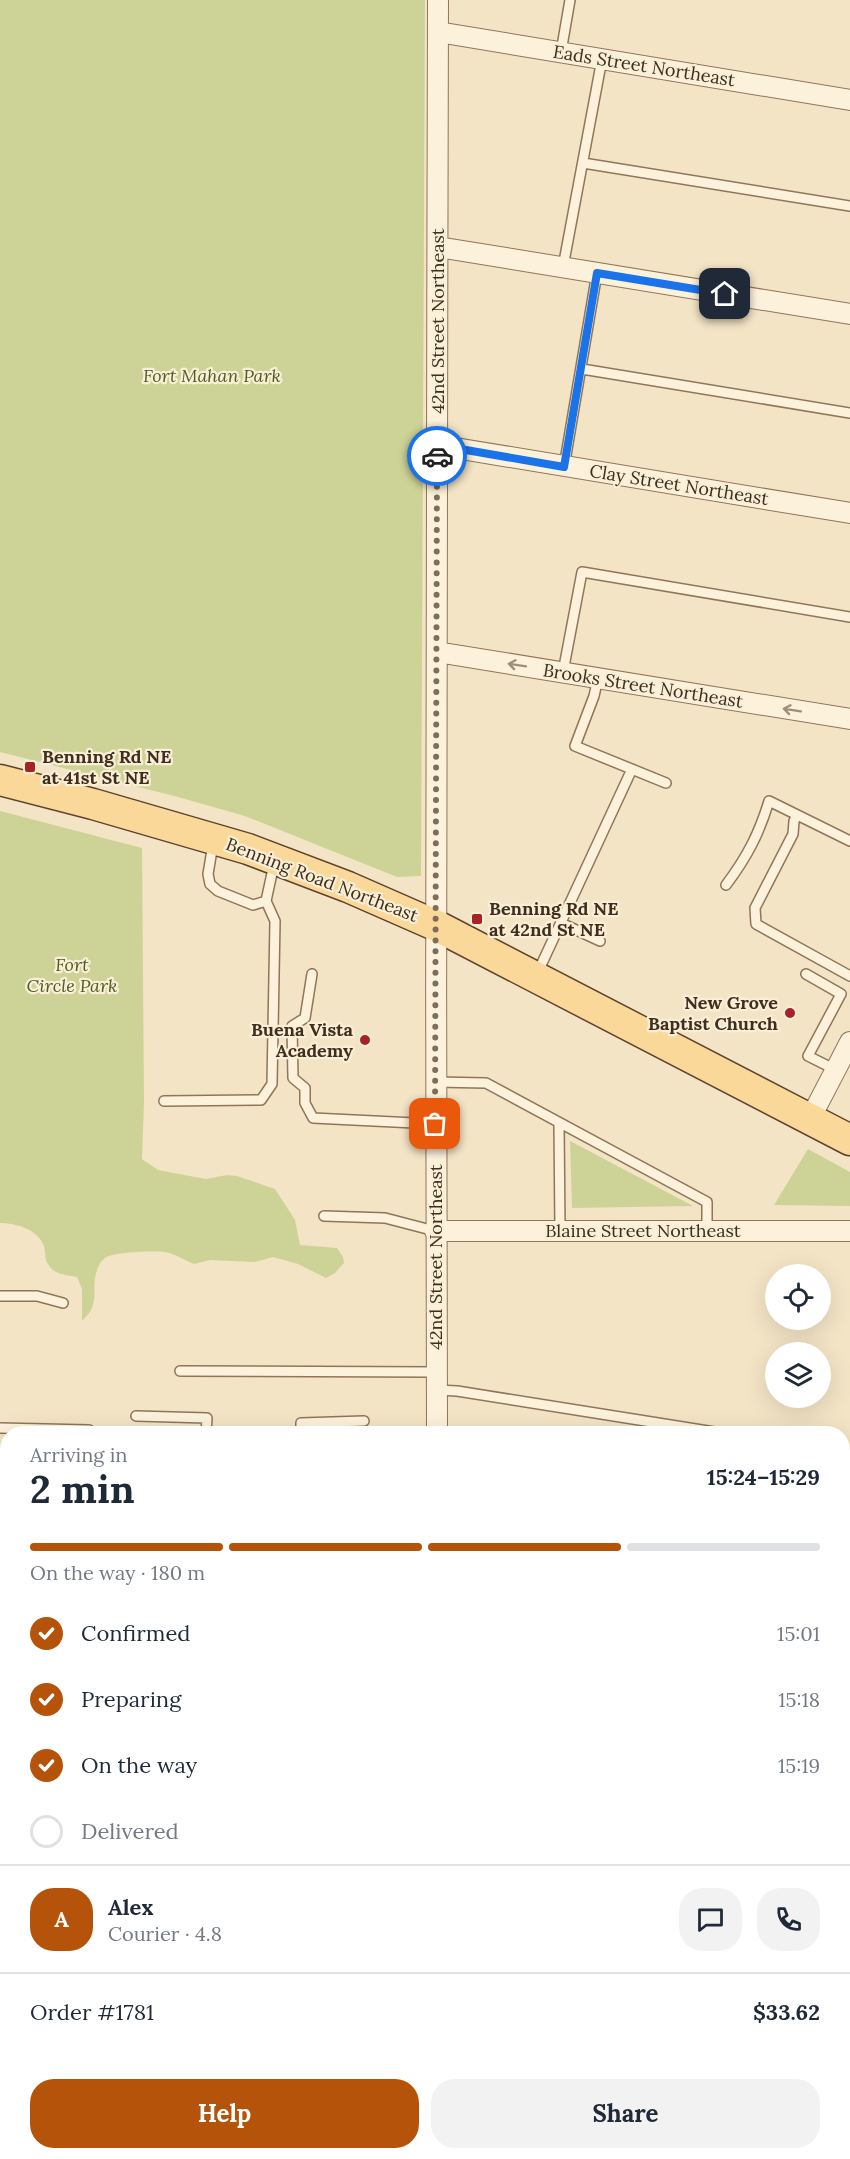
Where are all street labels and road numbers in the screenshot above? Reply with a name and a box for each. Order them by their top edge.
street label: Eads Street Northeast [551,40,737,91]
street label: 42nd Street Northeast [426,228,449,414]
street label: Clay Street Northeast [588,459,770,510]
street label: Brooks Street Northeast [541,658,745,713]
street label: Benning Road Northeast [223,832,422,927]
street label: 42nd Street Northeast [424,1164,447,1350]
street label: Blaine Street Northeast [545,1219,741,1242]

